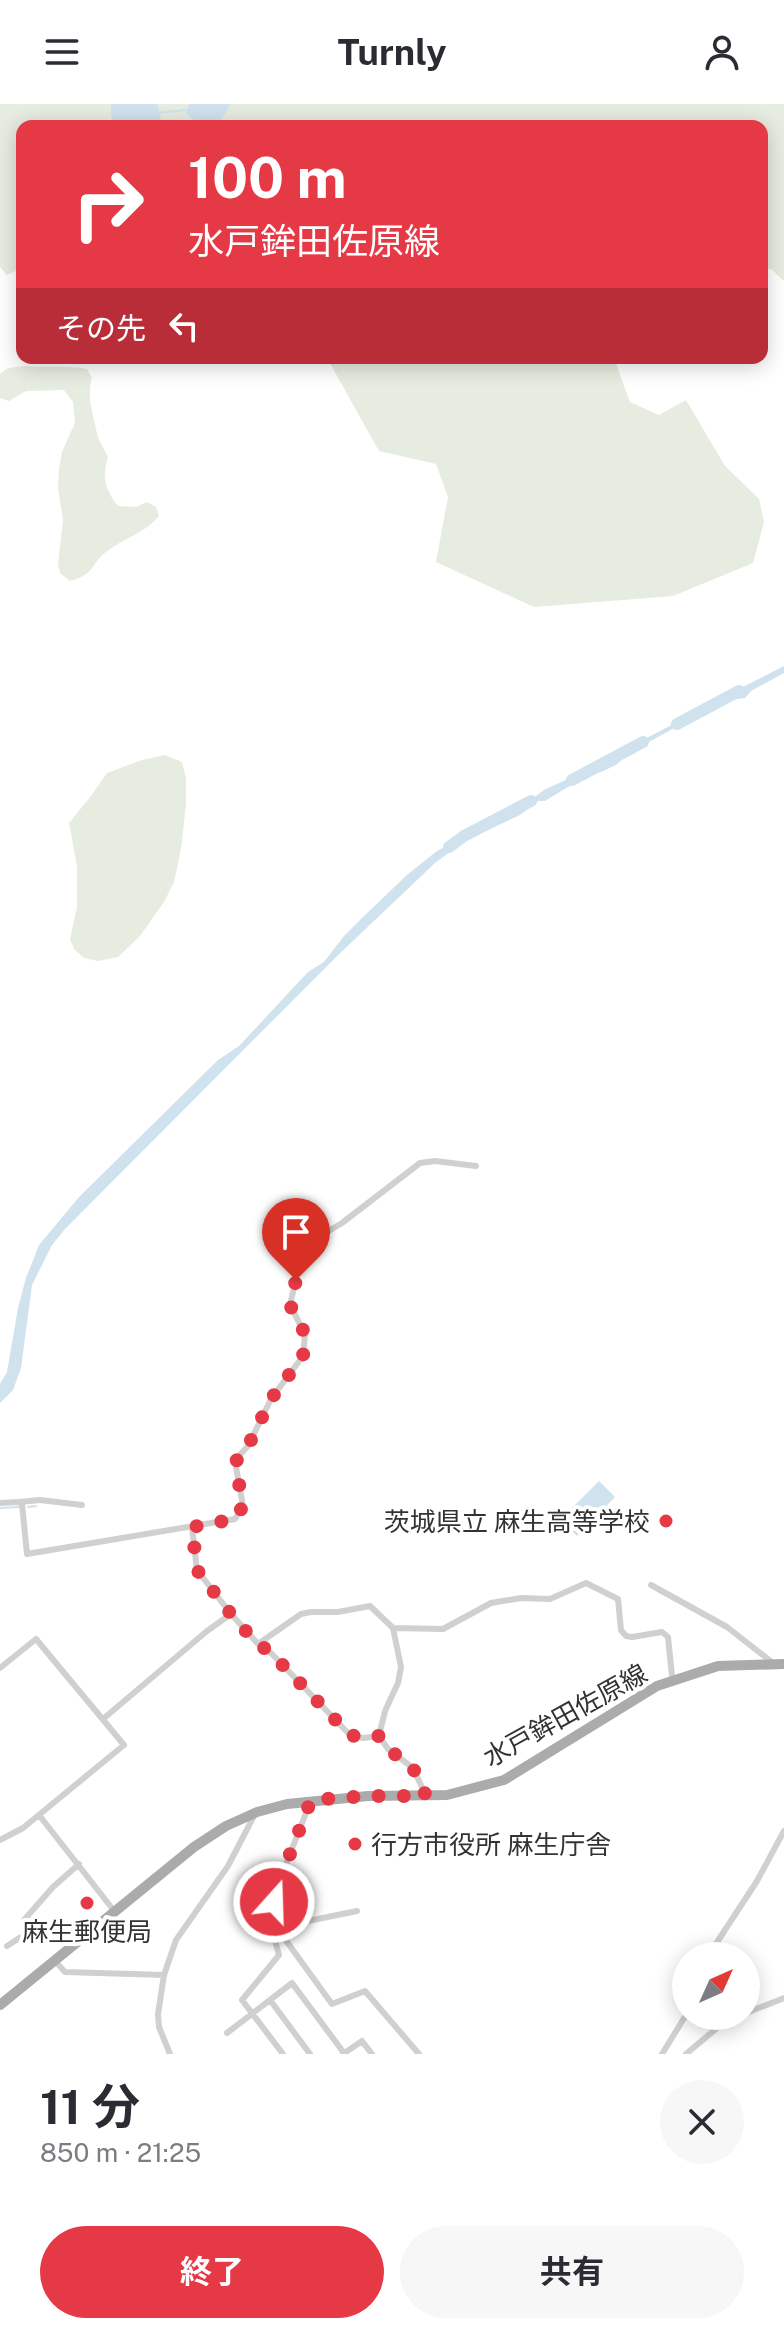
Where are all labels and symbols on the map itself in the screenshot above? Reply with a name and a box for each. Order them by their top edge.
pin [262,1198,330,1280]
place label: 茨城県立 麻生高等学校 [384,1506,650,1537]
marker: 茨城県立 麻生高等学校 [657,1512,675,1530]
street label: 水戸鉾田佐原線 [478,1657,652,1773]
place label: 行方市役所 麻生庁舎 [371,1829,611,1860]
marker: 行方市役所 麻生庁舎 [346,1835,364,1853]
position arrow [232,1860,316,1944]
marker: 麻生郵便局 [78,1894,96,1912]
place label: 麻生郵便局 [22,1916,152,1947]
north arrow [672,1942,760,2030]

